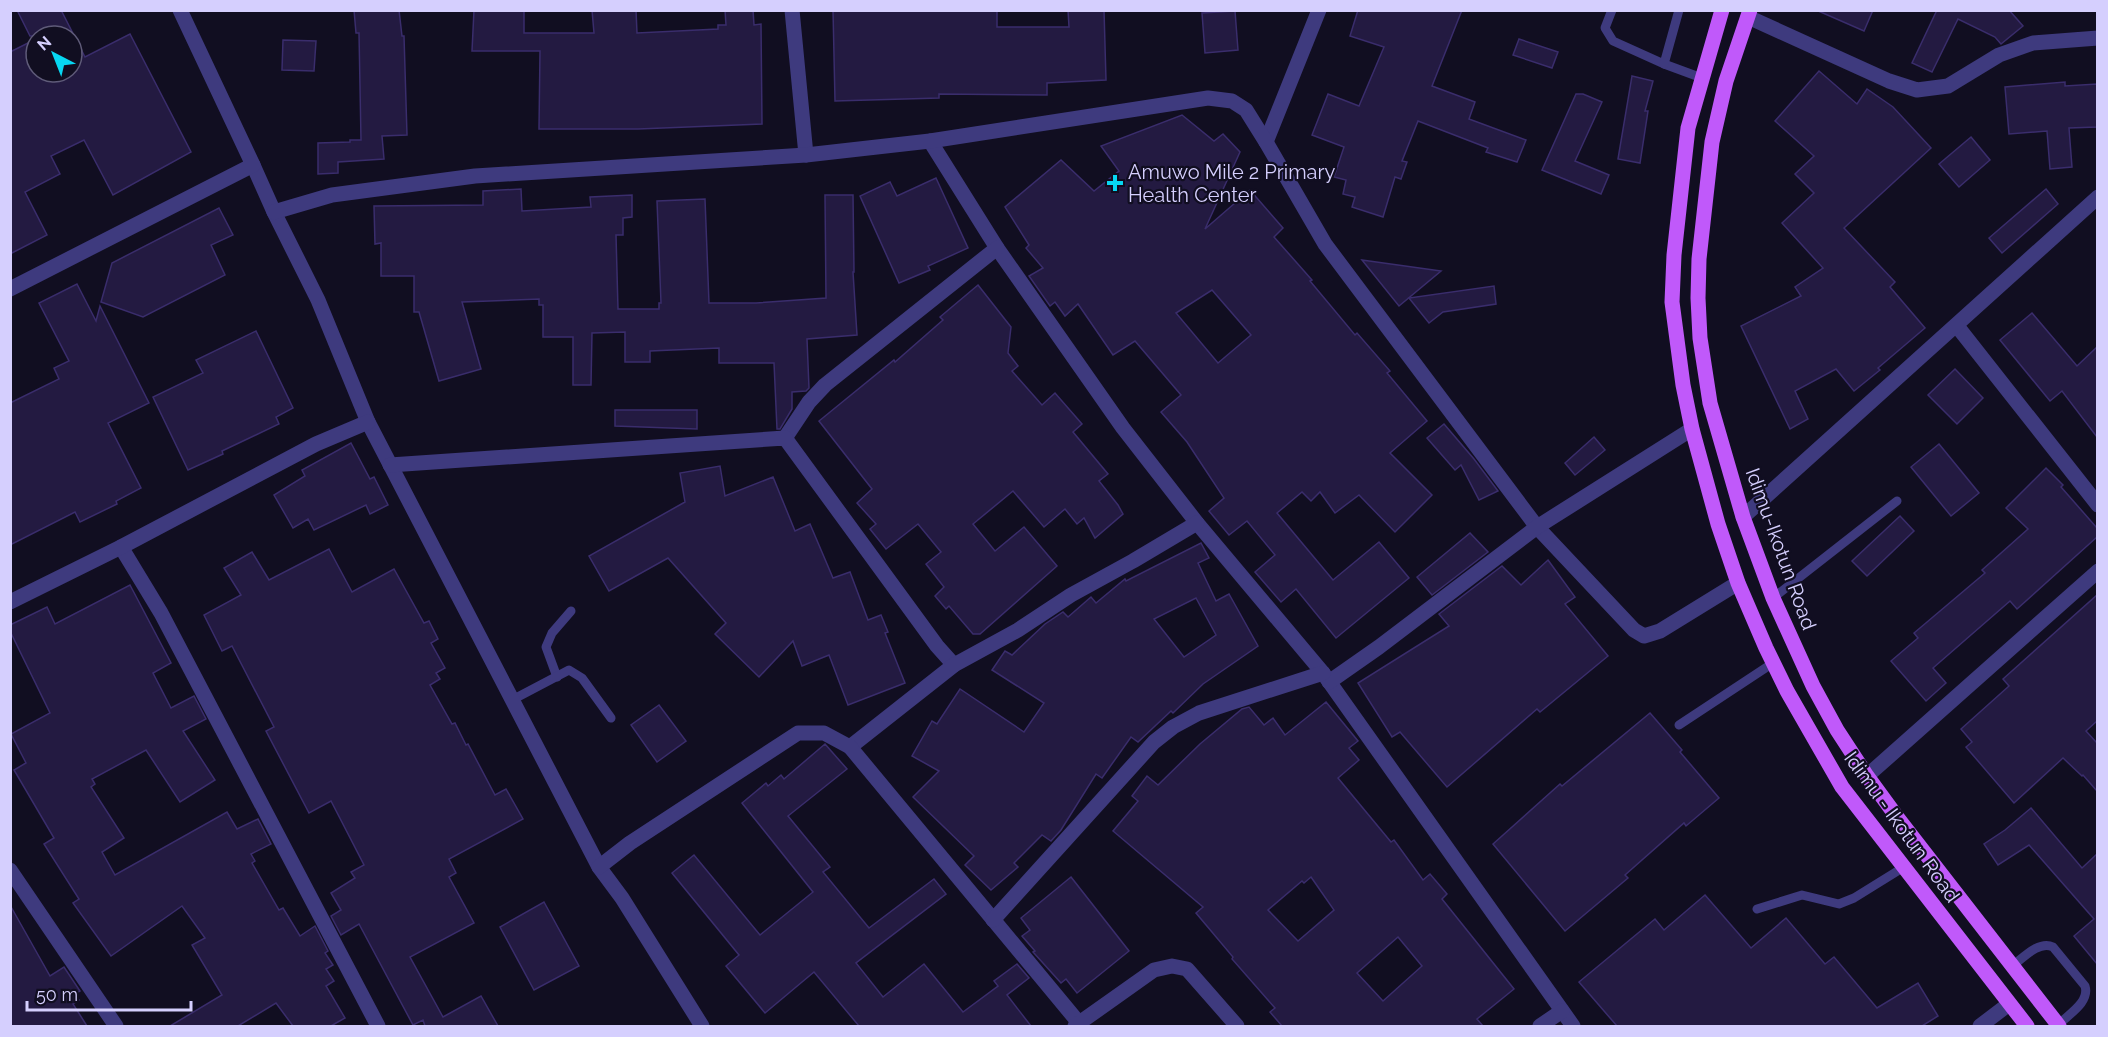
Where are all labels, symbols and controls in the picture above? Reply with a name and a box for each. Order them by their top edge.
north arrow [24,24,84,84]
text: N [33,32,55,54]
place label: Amuwo Mile 2 Primary Health Center [1128,160,1335,207]
marker: Amuwo Mile 2 Primary Health Center [1106,174,1124,192]
street label: Idimu-Ikotun Road [1741,465,1821,633]
street label: Idimu - Ikotun Road [1839,747,1965,907]
scale bar [27,974,190,1012]
text: 50 m [36,984,78,1005]

